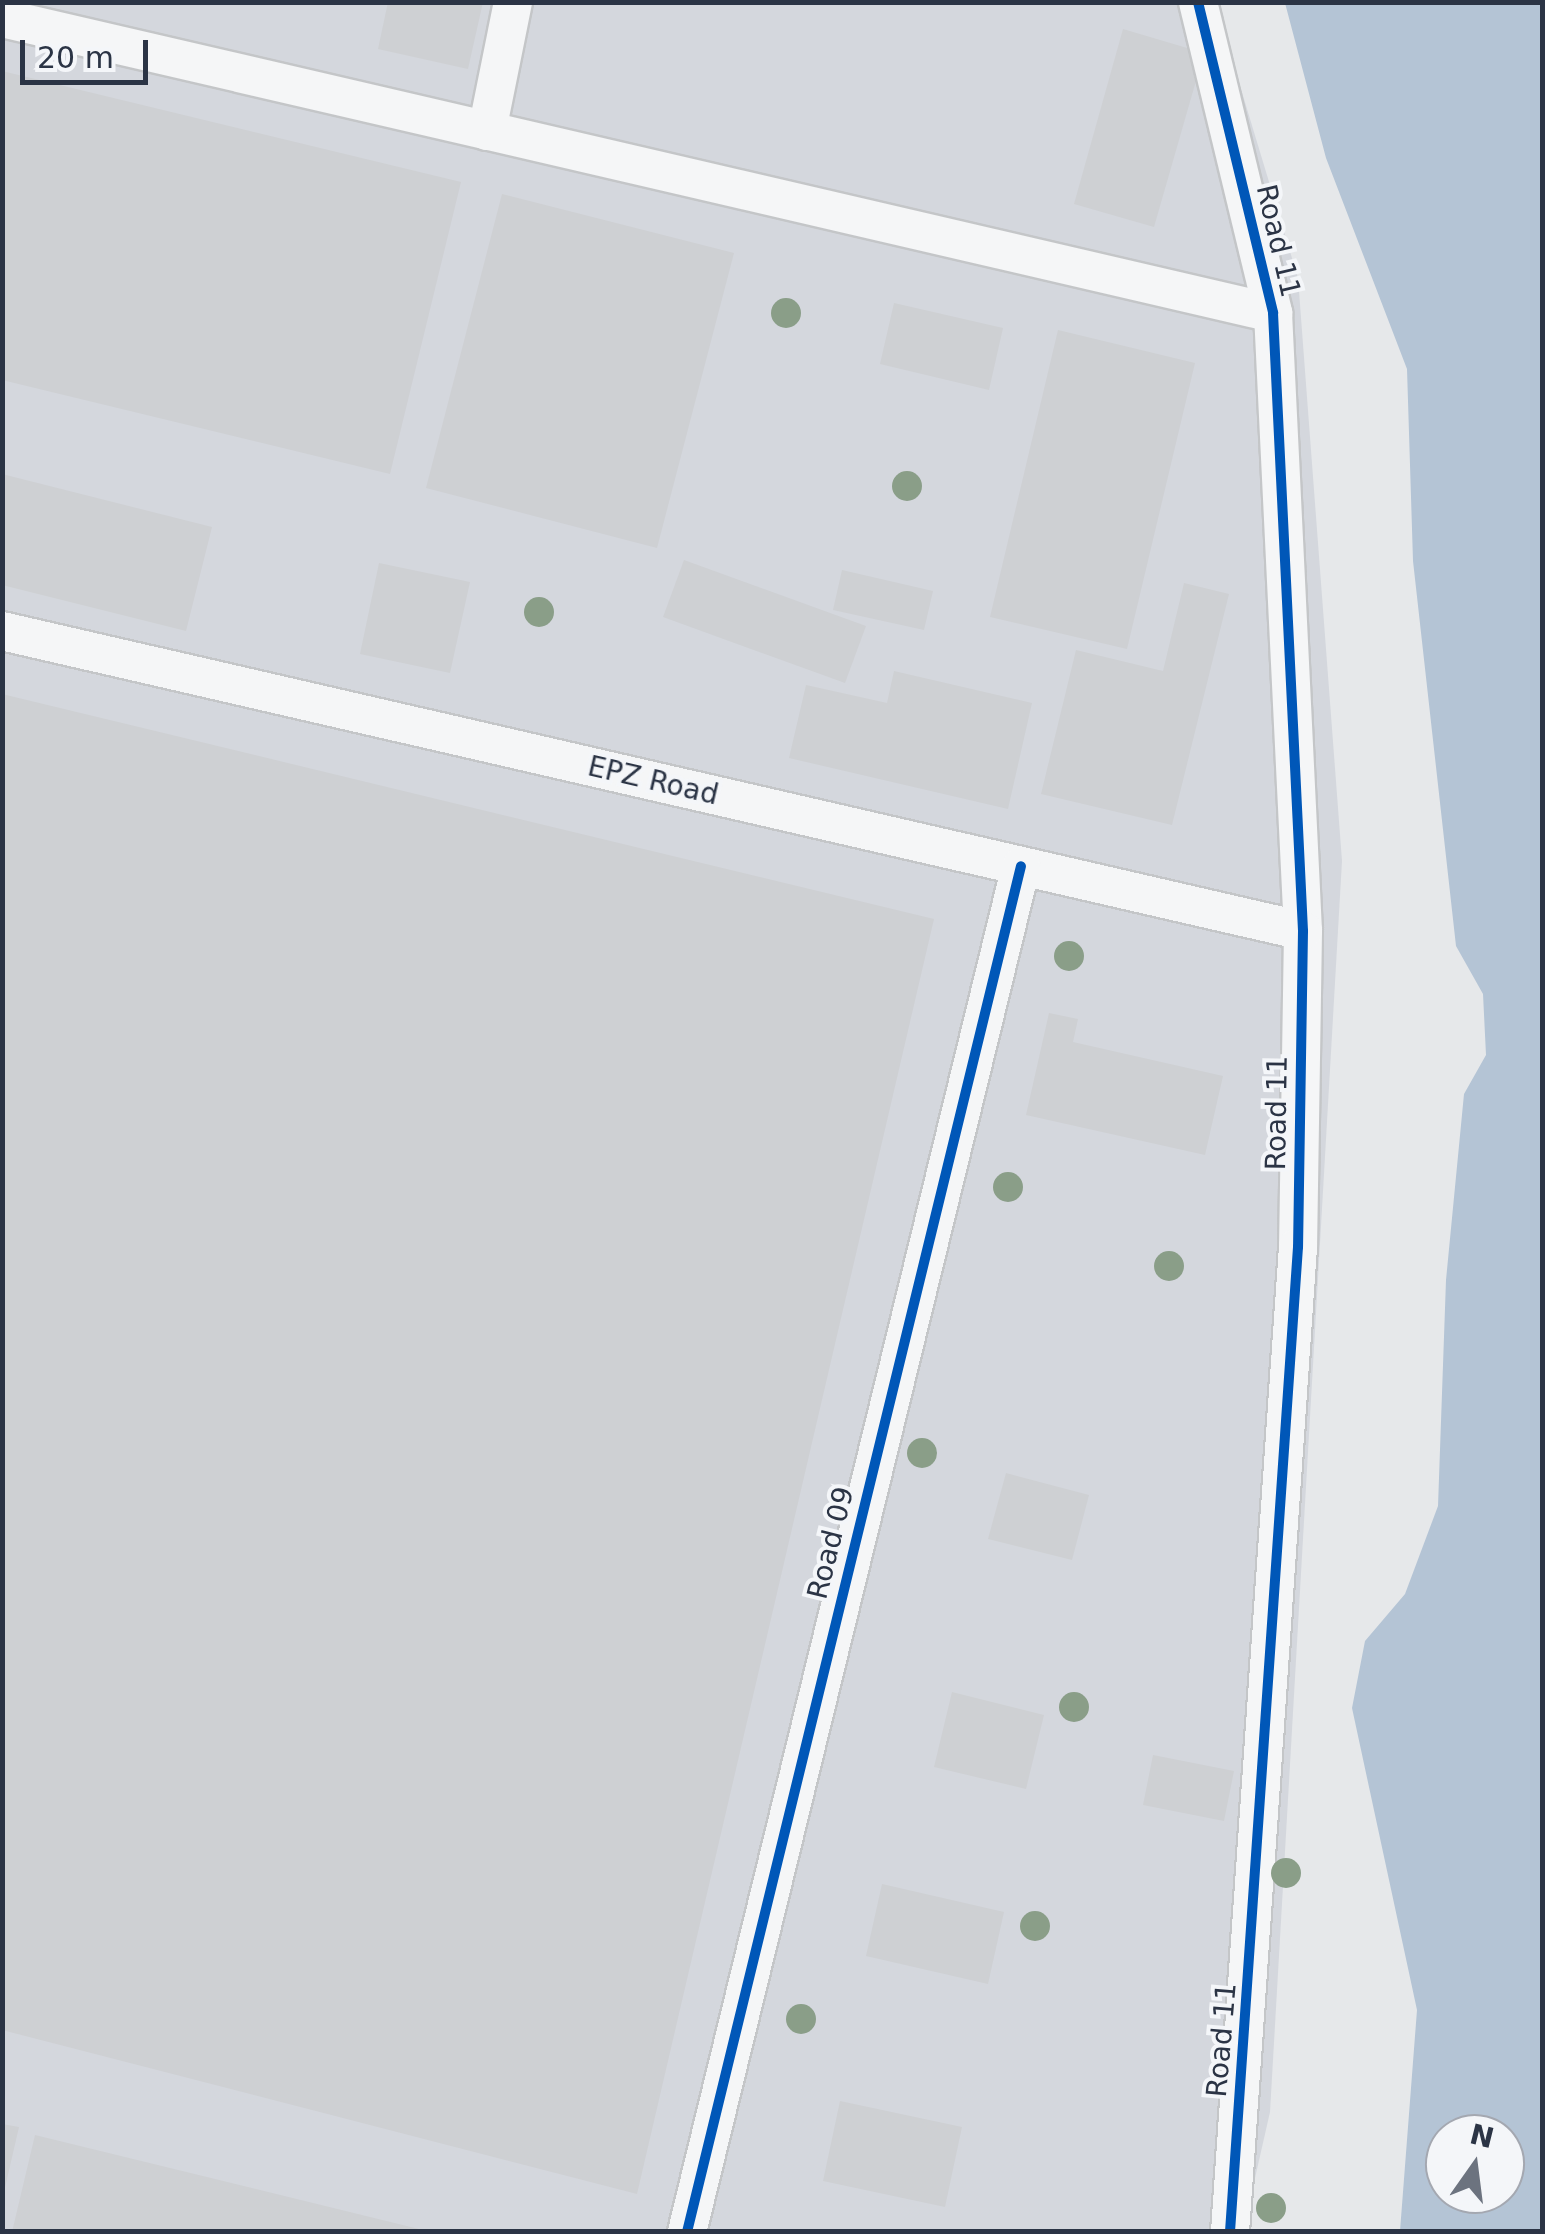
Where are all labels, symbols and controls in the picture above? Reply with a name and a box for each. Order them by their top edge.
scale bar [25,20,152,82]
text: 20 m [37,40,114,75]
street label: Road 11 [1249,181,1307,301]
street label: EPZ Road [584,750,722,812]
street label: Road 11 [1259,1055,1295,1171]
street label: Road 09 [801,1483,861,1603]
street label: Road 11 [1200,1981,1244,2099]
north arrow [1425,2114,1525,2214]
text: N [1467,2118,1497,2155]

